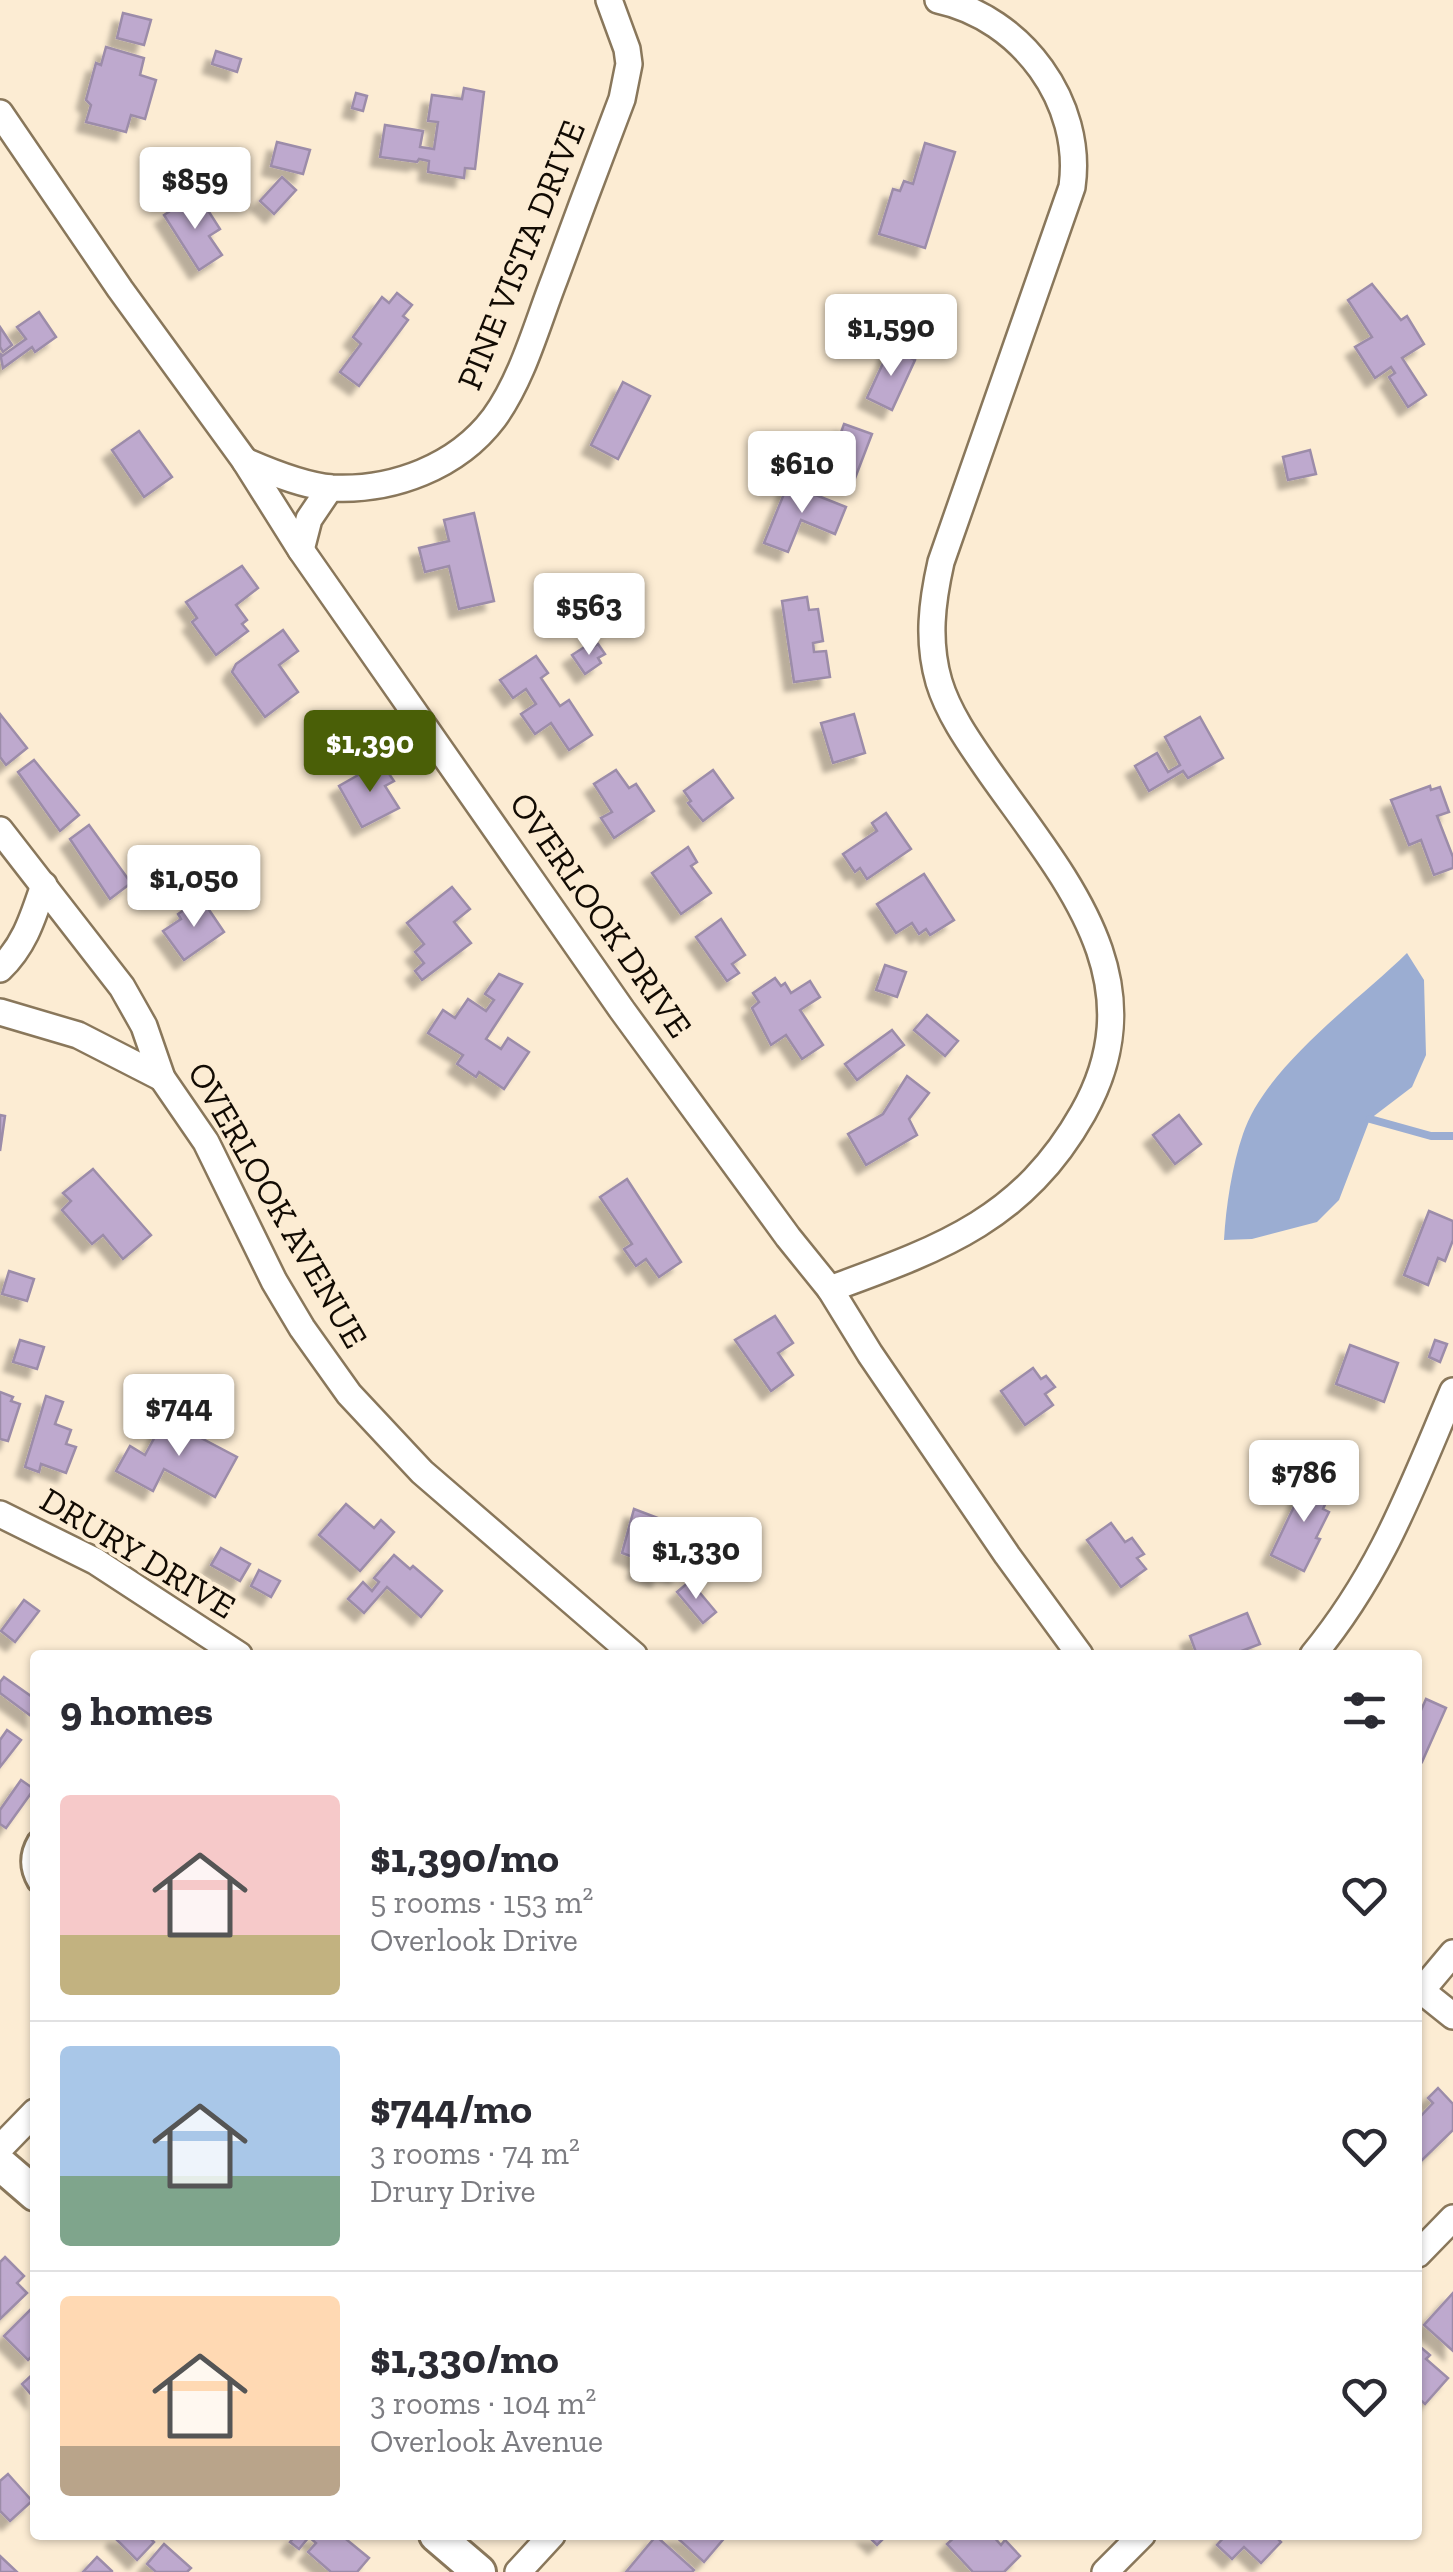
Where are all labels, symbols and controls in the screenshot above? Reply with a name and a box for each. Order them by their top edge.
street label: PINE VISTA DRIVE [448,114,594,396]
pin: $859 [136,147,254,232]
text: $859 [162,160,228,198]
pin: $1,590 [810,294,972,379]
text: $1,590 [847,307,935,345]
pin: $610 [743,431,861,516]
text: $610 [770,444,834,482]
pin: $563 [530,573,648,658]
text: $563 [556,586,622,624]
pin: $1,390 [289,710,451,795]
text: $1,390 [326,723,414,761]
street label: OVERLOOK DRIVE [501,784,701,1046]
pin: $1,050 [113,845,275,930]
text: $1,050 [149,858,239,896]
street label: OVERLOOK AVENUE [179,1055,377,1355]
pin: $744 [120,1374,238,1459]
text: $744 [145,1387,213,1425]
pin: $786 [1245,1440,1363,1525]
text: $786 [1271,1453,1337,1491]
street label: DRURY DRIVE [33,1478,243,1628]
pin: $1,330 [615,1517,777,1602]
text: $1,330 [652,1530,740,1568]
icon: filters [1337,1683,1392,1738]
text: 9 homes [60,1685,213,1736]
text: $1,390/mo [370,1832,559,1883]
icon: home [140,1835,260,1955]
icon: heart [1337,1868,1392,1923]
text: 5 rooms · 153 m² [370,1883,593,1921]
text: Overlook Drive [370,1921,578,1959]
text: $744/mo [370,2083,532,2134]
icon: home [140,2086,260,2206]
icon: heart [1337,2119,1392,2174]
text: 3 rooms · 74 m² [370,2134,580,2172]
text: Drury Drive [370,2172,536,2210]
text: $1,330/mo [370,2333,559,2384]
icon: home [140,2336,260,2456]
icon: heart [1337,2369,1392,2424]
text: 3 rooms · 104 m² [370,2384,596,2422]
text: Overlook Avenue [370,2422,603,2460]

